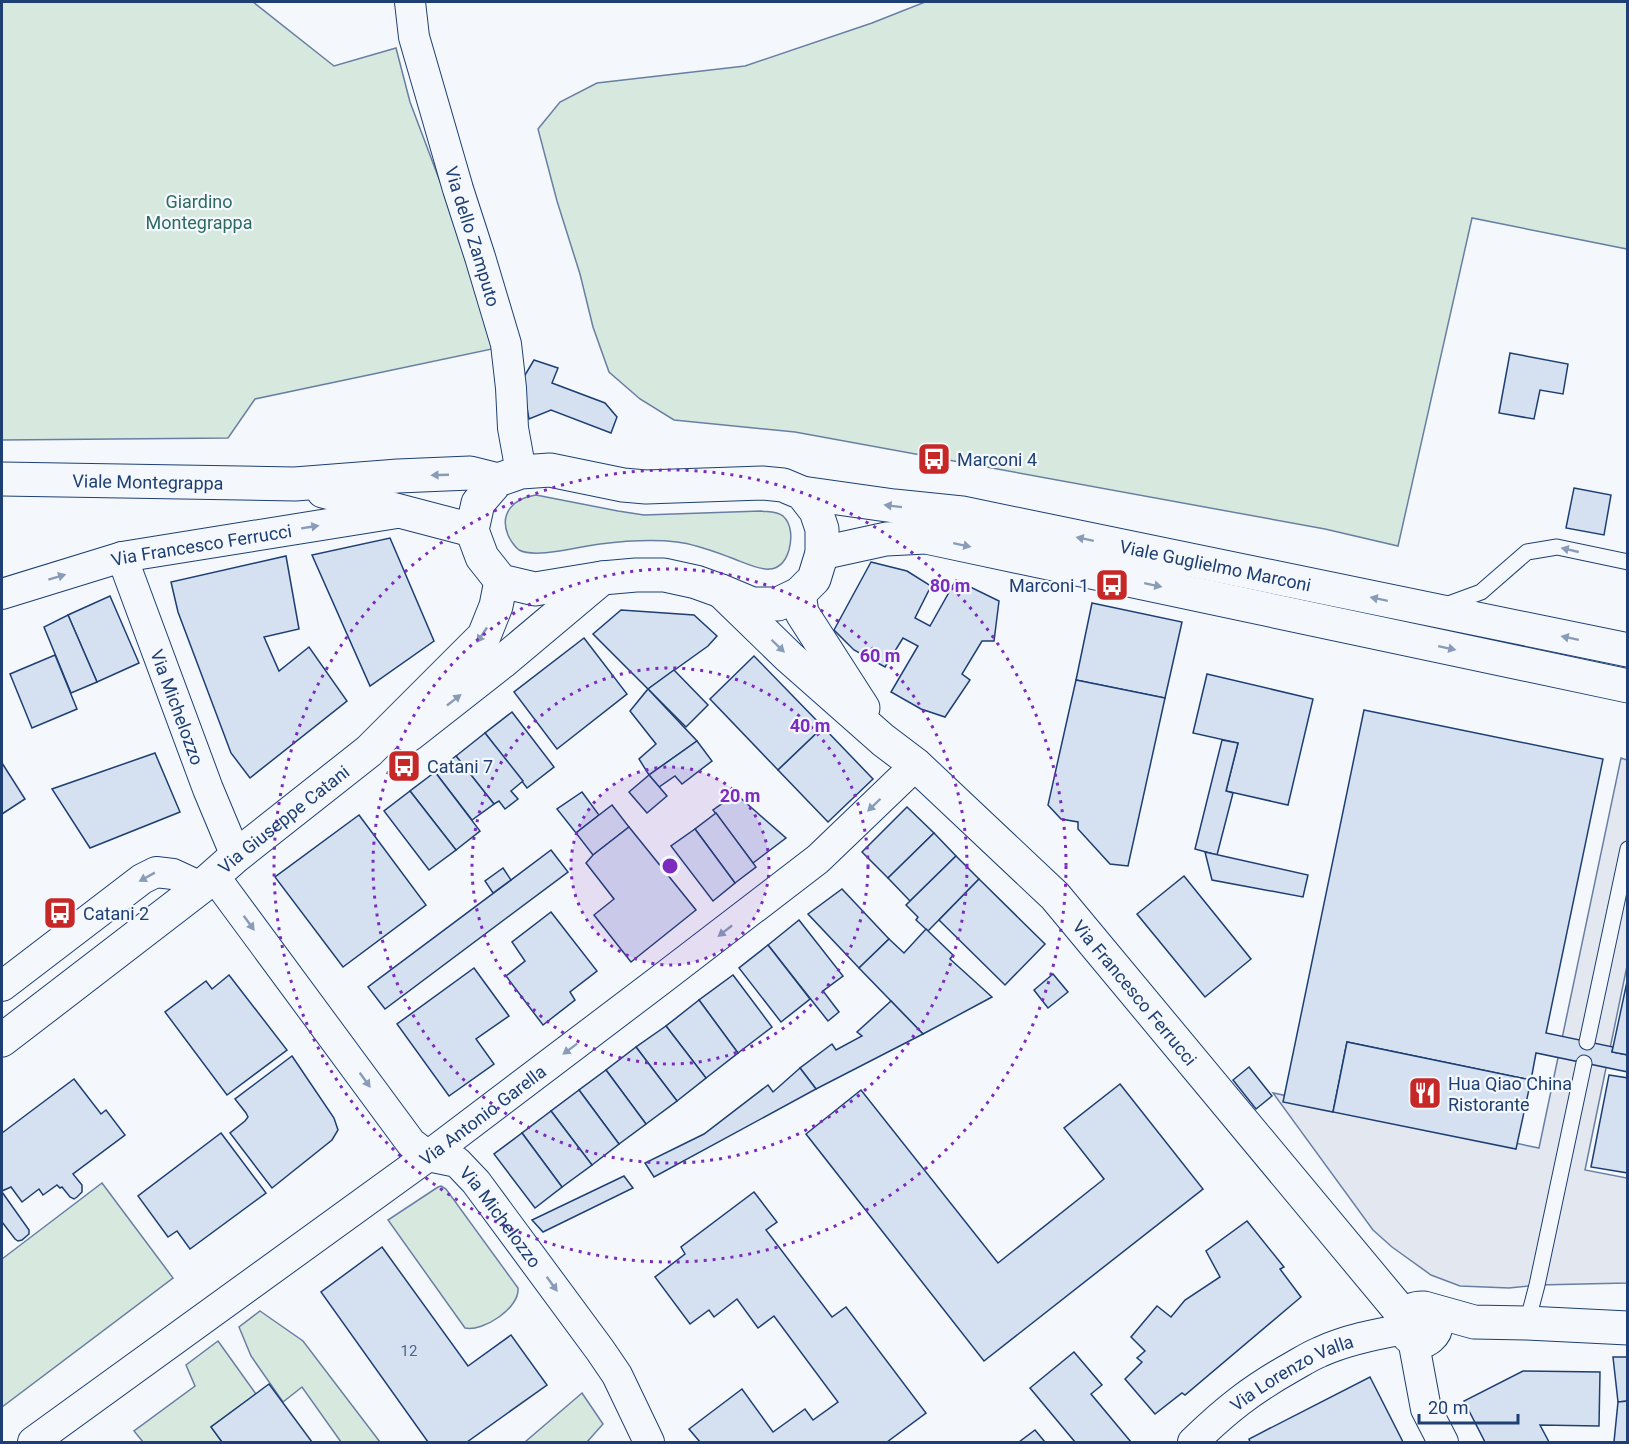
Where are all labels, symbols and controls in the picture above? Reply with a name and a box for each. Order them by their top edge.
street label: Via dello Zamputo [441,164,505,309]
park label: Giardino Montegrappa [145,191,253,233]
bus stop icon: Marconi 4 [916,441,952,477]
place label: Marconi 4 [957,449,1037,470]
street label: Viale Montegrappa [72,470,224,493]
one-way arrow [430,470,449,479]
one-way arrow [884,501,903,511]
street label: Via Francesco Ferrucci [109,519,293,570]
one-way arrow [301,522,320,531]
one-way arrow [1076,534,1095,543]
street label: Viale Guglielmo Marconi [1118,535,1313,595]
one-way arrow [953,541,972,550]
one-way arrow [1561,544,1580,554]
bus stop icon: Marconi 1 [1094,567,1130,603]
one-way arrow [49,572,67,581]
text: 80 m [930,575,970,596]
place label: Marconi 1 [1009,575,1089,596]
one-way arrow [1144,581,1162,591]
one-way arrow [1370,594,1388,604]
one-way arrow [476,627,487,644]
one-way arrow [1561,633,1579,643]
one-way arrow [770,639,784,653]
one-way arrow [1437,643,1456,653]
text: 60 m [860,645,900,666]
street label: Via Michelozzo [147,646,209,768]
one-way arrow [446,694,462,707]
text: 40 m [790,715,830,736]
bus stop icon: Catani 7 [386,748,422,784]
place label: Catani 7 [427,756,493,777]
street label: Via Giuseppe Catani [214,760,353,877]
text: 20 m [720,785,760,806]
one-way arrow [867,798,881,812]
centre of rings [660,856,680,876]
one-way arrow [139,872,156,882]
bus stop icon: Catani 2 [42,895,78,931]
place label: Catani 2 [83,903,149,924]
one-way arrow [243,915,255,931]
street label: Via Francesco Ferrucci [1069,916,1202,1069]
one-way arrow [717,925,733,937]
one-way arrow [562,1043,578,1055]
street label: Via Antonio Garella [415,1060,550,1169]
one-way arrow [359,1072,371,1088]
place label: Hua Qiao China Ristorante [1448,1073,1572,1115]
restaurant icon: Hua Qiao China Ristorante [1407,1075,1443,1111]
street label: Via Michelozzo [456,1162,546,1271]
one-way arrow [545,1277,557,1292]
street label: Via Lorenzo Valla [1226,1330,1356,1415]
house number: 12 [401,1342,417,1360]
scale bar [1419,1387,1518,1425]
text: 20 m [1428,1397,1468,1418]

